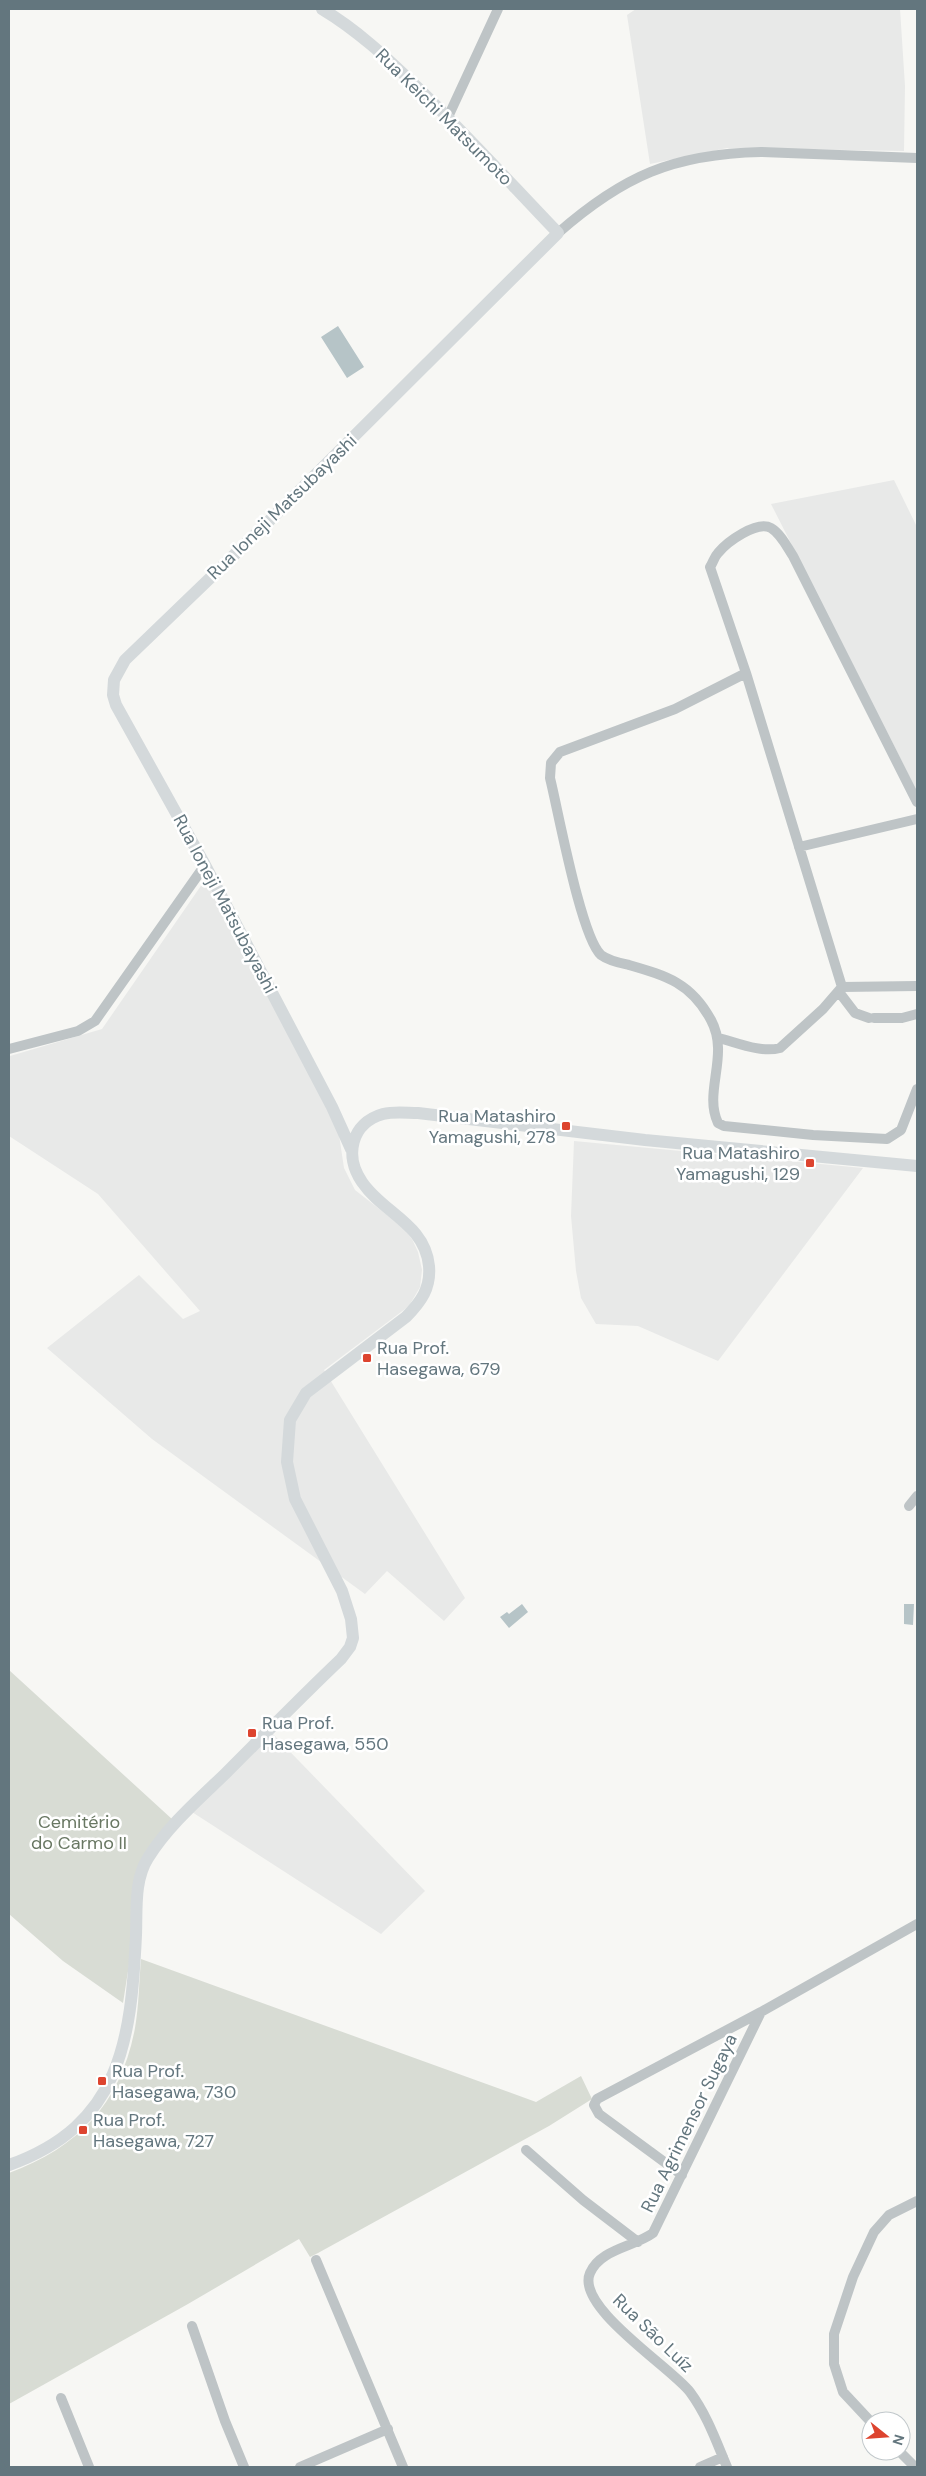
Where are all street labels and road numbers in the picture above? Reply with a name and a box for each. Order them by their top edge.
street label: Rua Keichi Matsumoto [370,43,518,191]
street label: Rua Ioneji Matsubayashi [202,429,362,585]
street label: Rua Ioneji Matsubayashi [168,810,282,998]
street label: Rua Agrimensor Sugaya [635,2030,743,2216]
street label: Rua São Luíz [607,2288,699,2378]

